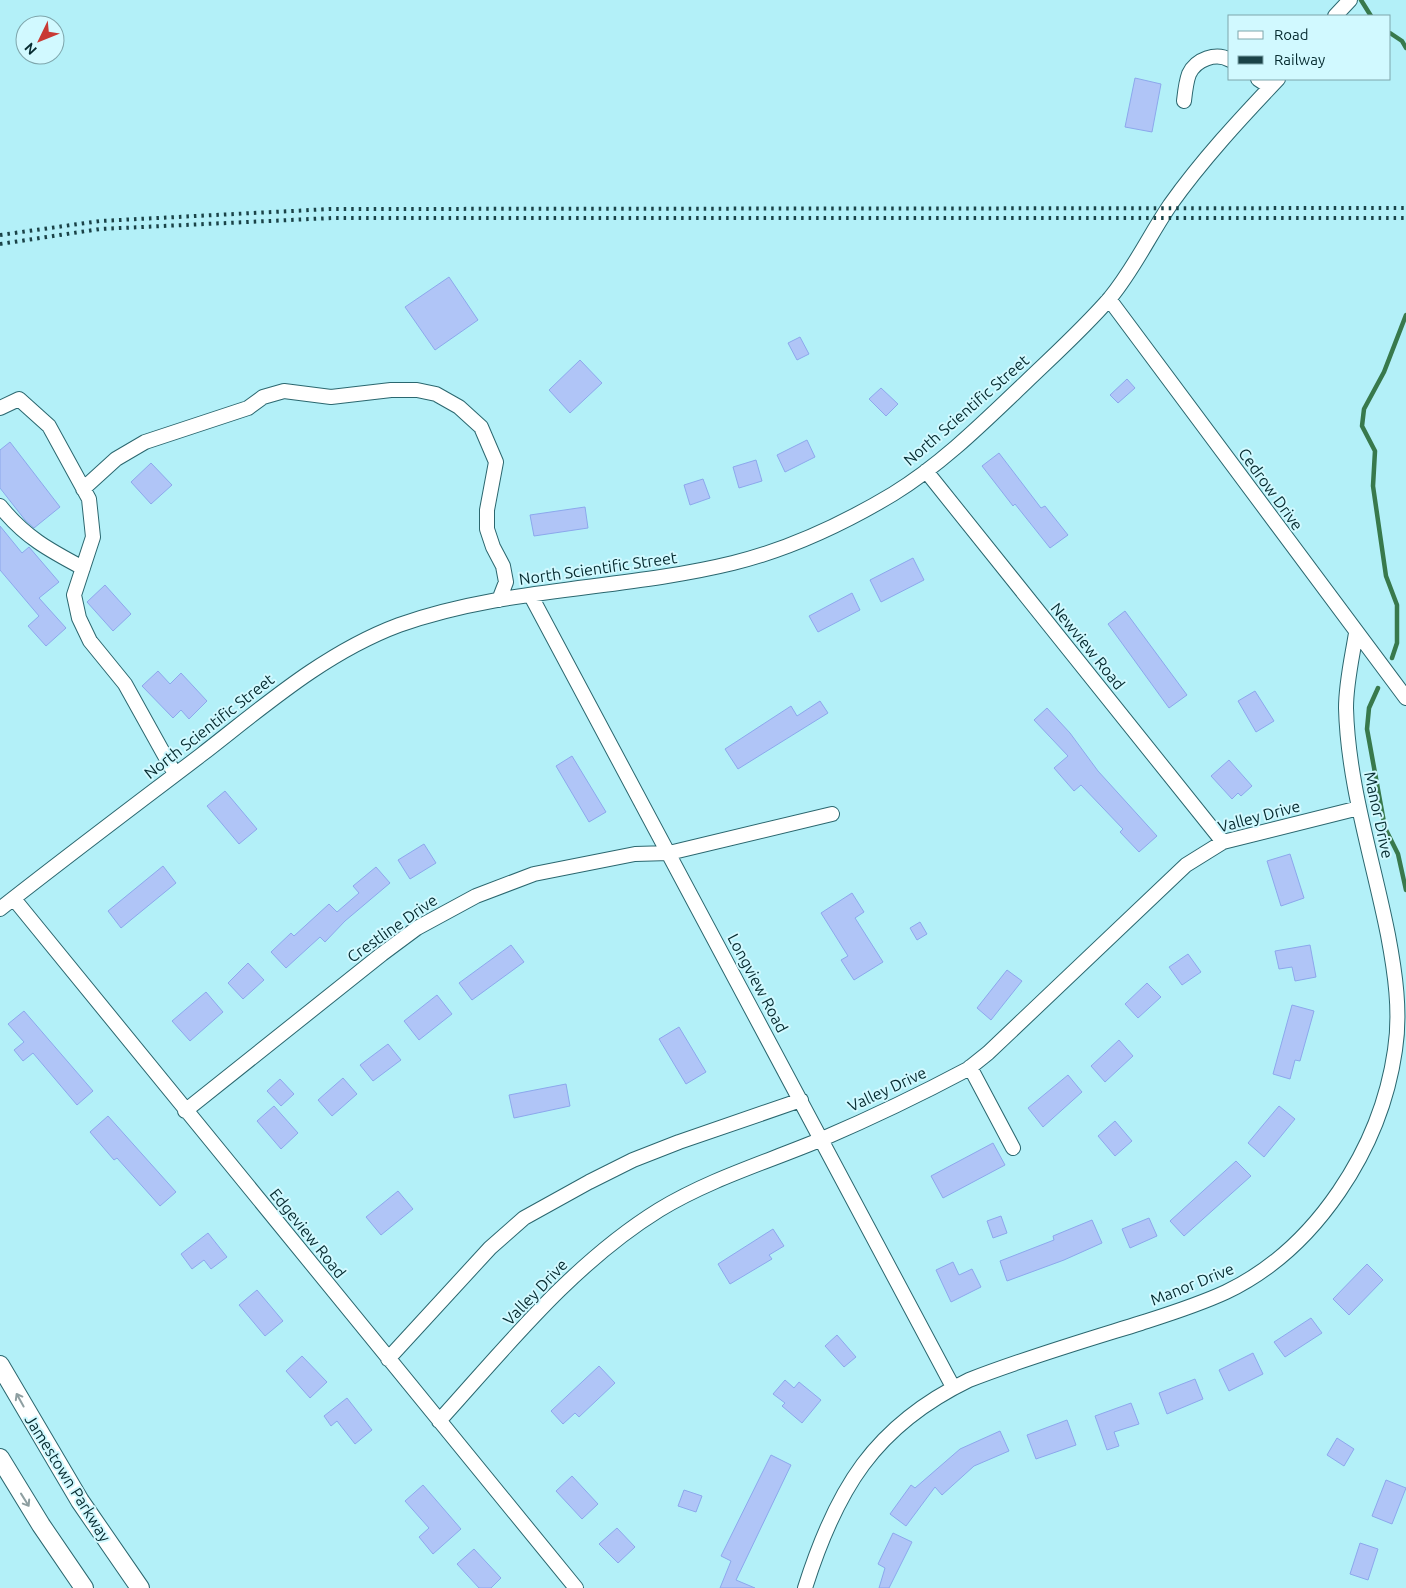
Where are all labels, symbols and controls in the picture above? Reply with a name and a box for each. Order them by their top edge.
north arrow [15,15,65,65]
legend [1228,15,1391,80]
text: Road [1274,26,1309,43]
text: N [21,40,40,58]
text: Railway [1274,51,1325,68]
street label: North Scientific Street [900,350,1033,469]
street label: Cedrow Drive [1235,444,1307,534]
street label: North Scientific Street [518,548,679,588]
street label: Newview Road [1048,599,1128,693]
street label: North Scientific Street [141,669,278,782]
street label: Manor Drive [1361,770,1397,860]
street label: Valley Drive [1216,796,1302,836]
street label: Crestline Drive [344,890,440,966]
street label: Longview Road [724,931,792,1035]
street label: Valley Drive [845,1063,929,1115]
street label: Edgeview Road [266,1185,350,1281]
street label: Valley Drive [499,1255,571,1329]
street label: Manor Drive [1148,1259,1236,1309]
one-way arrow [14,1393,24,1407]
street label: Jamestown Parkway [22,1411,115,1545]
one-way arrow [21,1492,31,1506]

